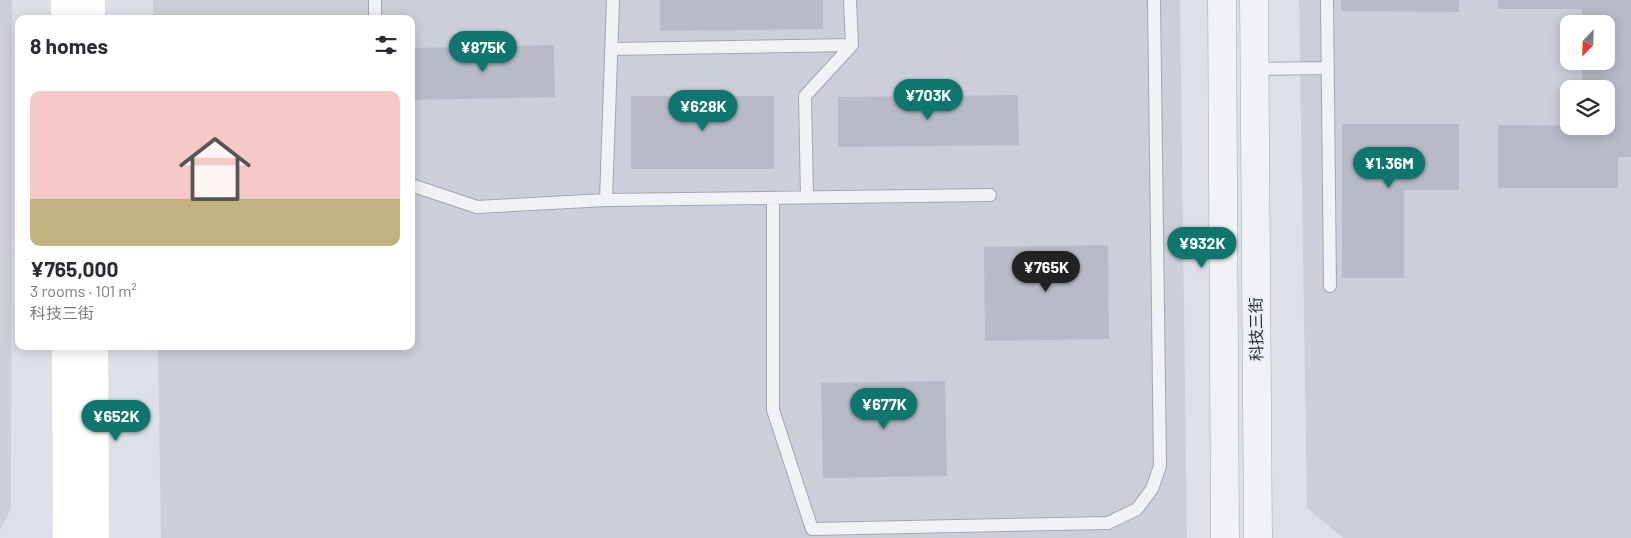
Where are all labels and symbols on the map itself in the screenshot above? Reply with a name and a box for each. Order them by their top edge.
north arrow [1560,15,1615,70]
pin: ¥875K [448,30,518,73]
pin: ¥703K [893,78,963,121]
pin: ¥628K [668,90,738,132]
pin: ¥1.36M [1348,146,1430,189]
pin: ¥932K [1167,226,1237,269]
pin: ¥765K [1011,250,1081,293]
street label: 科技三街 [1245,297,1266,361]
pin: ¥677K [849,388,919,430]
pin: ¥652K [81,400,151,442]

